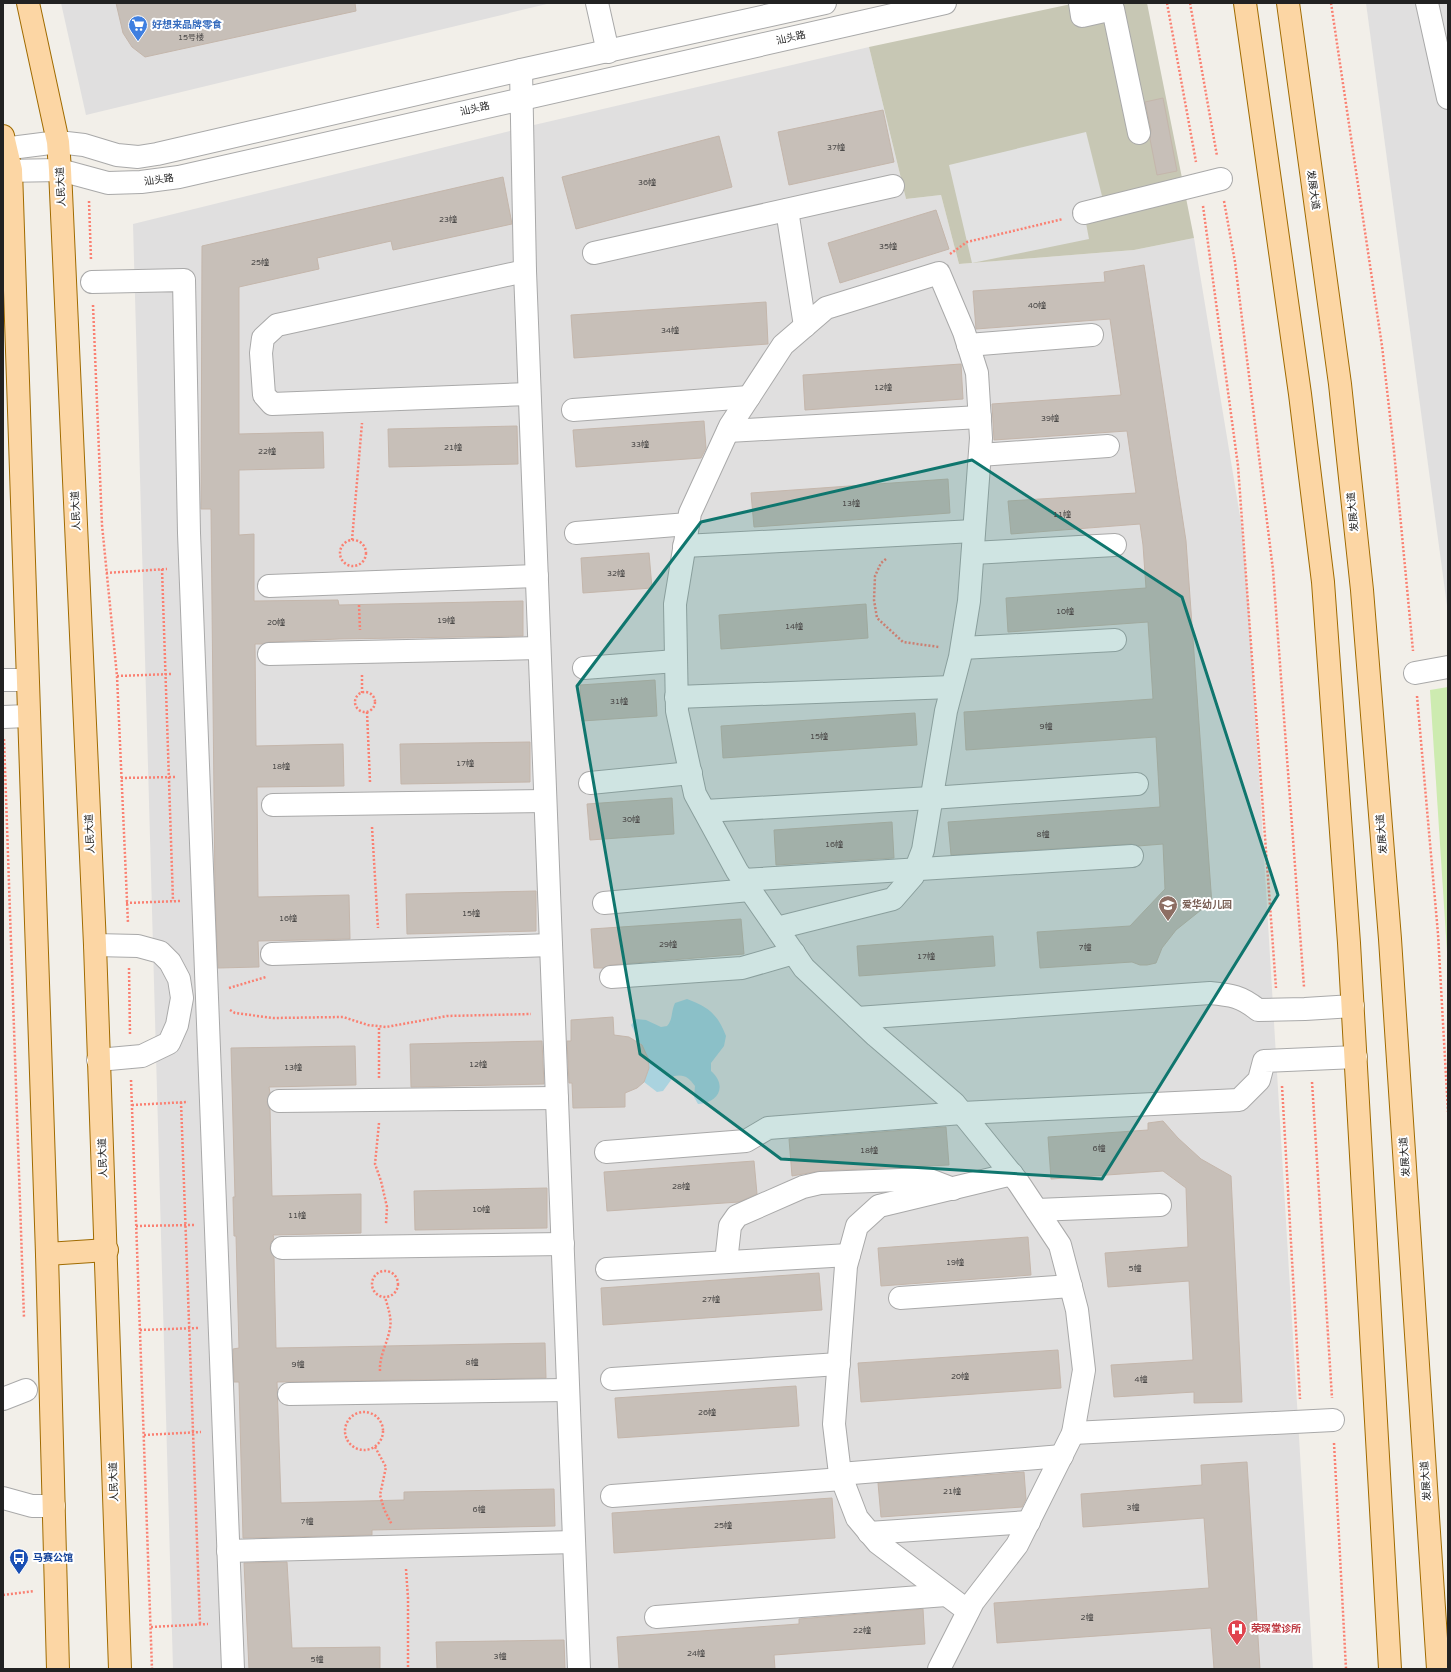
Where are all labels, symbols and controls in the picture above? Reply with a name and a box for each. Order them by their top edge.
supermarket icon: 好想来品牌零食 [127,14,149,42]
place label: 好想来品牌零食 [152,19,222,31]
street label: 汕头路 [775,29,807,47]
house number: 15号楼 [178,33,204,42]
street label: 汕头路 [459,100,491,118]
house number: 37幢 [827,142,845,152]
street label: 人民大道 [54,167,68,207]
street label: 发展大道 [1304,169,1322,211]
street label: 汕头路 [143,172,175,188]
house number: 36幢 [638,177,656,187]
house number: 23幢 [439,214,457,224]
house number: 35幢 [879,241,897,251]
house number: 25幢 [251,257,269,267]
house number: 40幢 [1028,300,1046,310]
house number: 34幢 [661,325,679,335]
house number: 12幢 [874,382,892,392]
house number: 39幢 [1041,413,1059,423]
house number: 33幢 [631,439,649,449]
house number: 21幢 [444,442,462,452]
house number: 22幢 [258,446,276,456]
street label: 人民大道 [69,491,83,531]
street label: 发展大道 [1345,491,1361,533]
house number: 13幢 [842,498,860,508]
house number: 11幢 [1053,509,1071,519]
house number: 32幢 [607,568,625,578]
house number: 10幢 [1056,606,1074,616]
house number: 19幢 [437,615,455,625]
house number: 20幢 [267,617,285,627]
house number: 14幢 [785,621,803,631]
house number: 31幢 [610,696,628,706]
house number: 9幢 [1039,721,1053,731]
house number: 15幢 [810,731,828,741]
house number: 17幢 [456,758,474,768]
house number: 18幢 [272,761,290,771]
street label: 人民大道 [83,814,97,854]
house number: 30幢 [622,814,640,824]
street label: 发展大道 [1374,814,1390,854]
house number: 8幢 [1036,829,1050,839]
house number: 16幢 [825,839,843,849]
school or university icon: 爱华幼儿园 [1157,894,1179,922]
place label: 爱华幼儿园 [1182,898,1232,911]
house number: 15幢 [462,908,480,918]
house number: 16幢 [279,913,297,923]
house number: 29幢 [659,939,677,949]
house number: 7幢 [1078,942,1092,952]
house number: 17幢 [917,951,935,961]
house number: 12幢 [469,1059,487,1069]
house number: 13幢 [284,1062,302,1072]
street label: 发展大道 [1398,1137,1412,1177]
street label: 人民大道 [96,1138,110,1178]
house number: 6幢 [1092,1143,1106,1153]
house number: 18幢 [860,1145,878,1155]
house number: 28幢 [672,1181,690,1191]
house number: 10幢 [472,1204,490,1214]
house number: 11幢 [288,1210,306,1220]
house number: 19幢 [946,1257,964,1267]
house number: 5幢 [1128,1263,1142,1273]
house number: 27幢 [702,1294,720,1304]
house number: 8幢 [465,1357,479,1367]
house number: 9幢 [291,1359,305,1369]
house number: 20幢 [951,1371,969,1381]
house number: 4幢 [1134,1374,1148,1384]
house number: 26幢 [698,1407,716,1417]
street label: 发展大道 [1419,1461,1433,1501]
street label: 人民大道 [107,1462,121,1502]
house number: 21幢 [943,1486,961,1496]
house number: 3幢 [1126,1502,1140,1512]
house number: 6幢 [472,1504,486,1514]
house number: 7幢 [300,1516,314,1526]
house number: 25幢 [714,1520,732,1530]
bus stop icon: 马赛公馆 [8,1547,30,1575]
place label: 马赛公馆 [33,1552,73,1564]
house number: 2幢 [1080,1612,1094,1622]
hospital icon: 荣琛堂诊所 [1226,1618,1248,1646]
place label: 荣琛堂诊所 [1251,1623,1301,1635]
house number: 22幢 [853,1625,871,1635]
house number: 24幢 [687,1648,705,1658]
house number: 3幢 [493,1651,507,1661]
house number: 5幢 [310,1654,324,1664]

